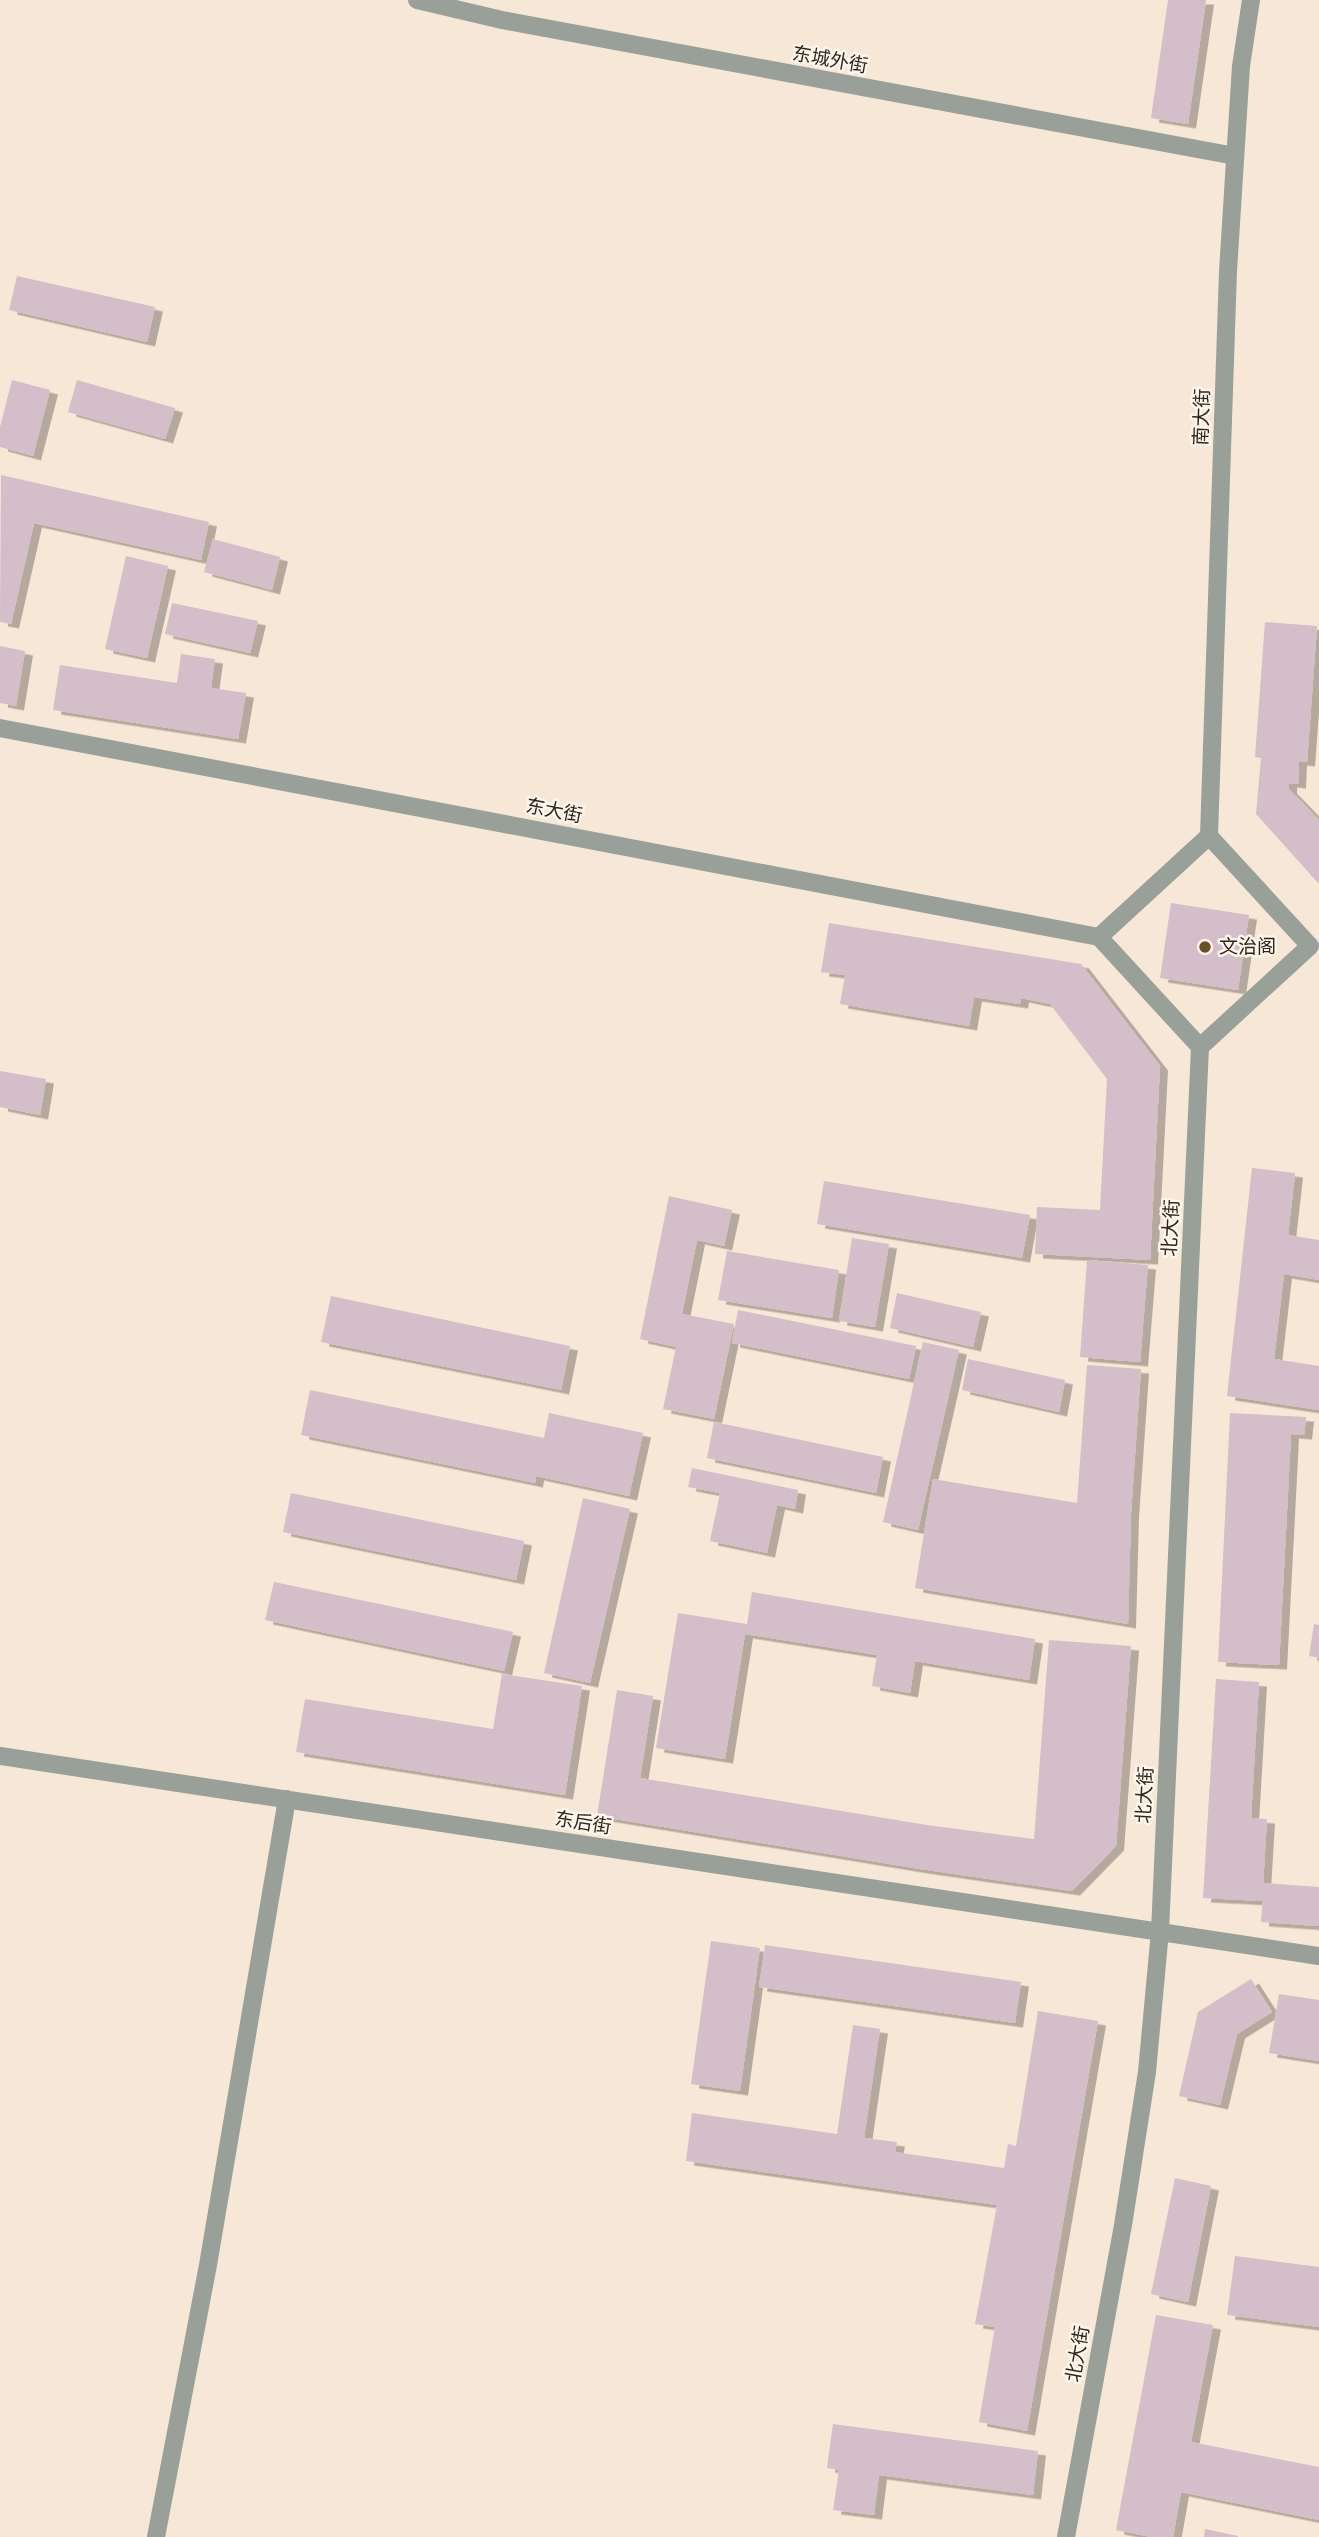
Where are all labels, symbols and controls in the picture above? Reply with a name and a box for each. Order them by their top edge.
street label: 东城外街 [790,41,870,79]
street label: 南大街 [1188,388,1216,446]
street label: 东大街 [524,793,584,829]
place label: 文治阁 [1219,934,1276,960]
marker: 文治阁 [1197,939,1213,955]
street label: 北大街 [1157,1199,1185,1257]
street label: 北大街 [1131,1766,1159,1824]
street label: 东后街 [553,1806,613,1840]
street label: 北大街 [1060,2324,1096,2384]

